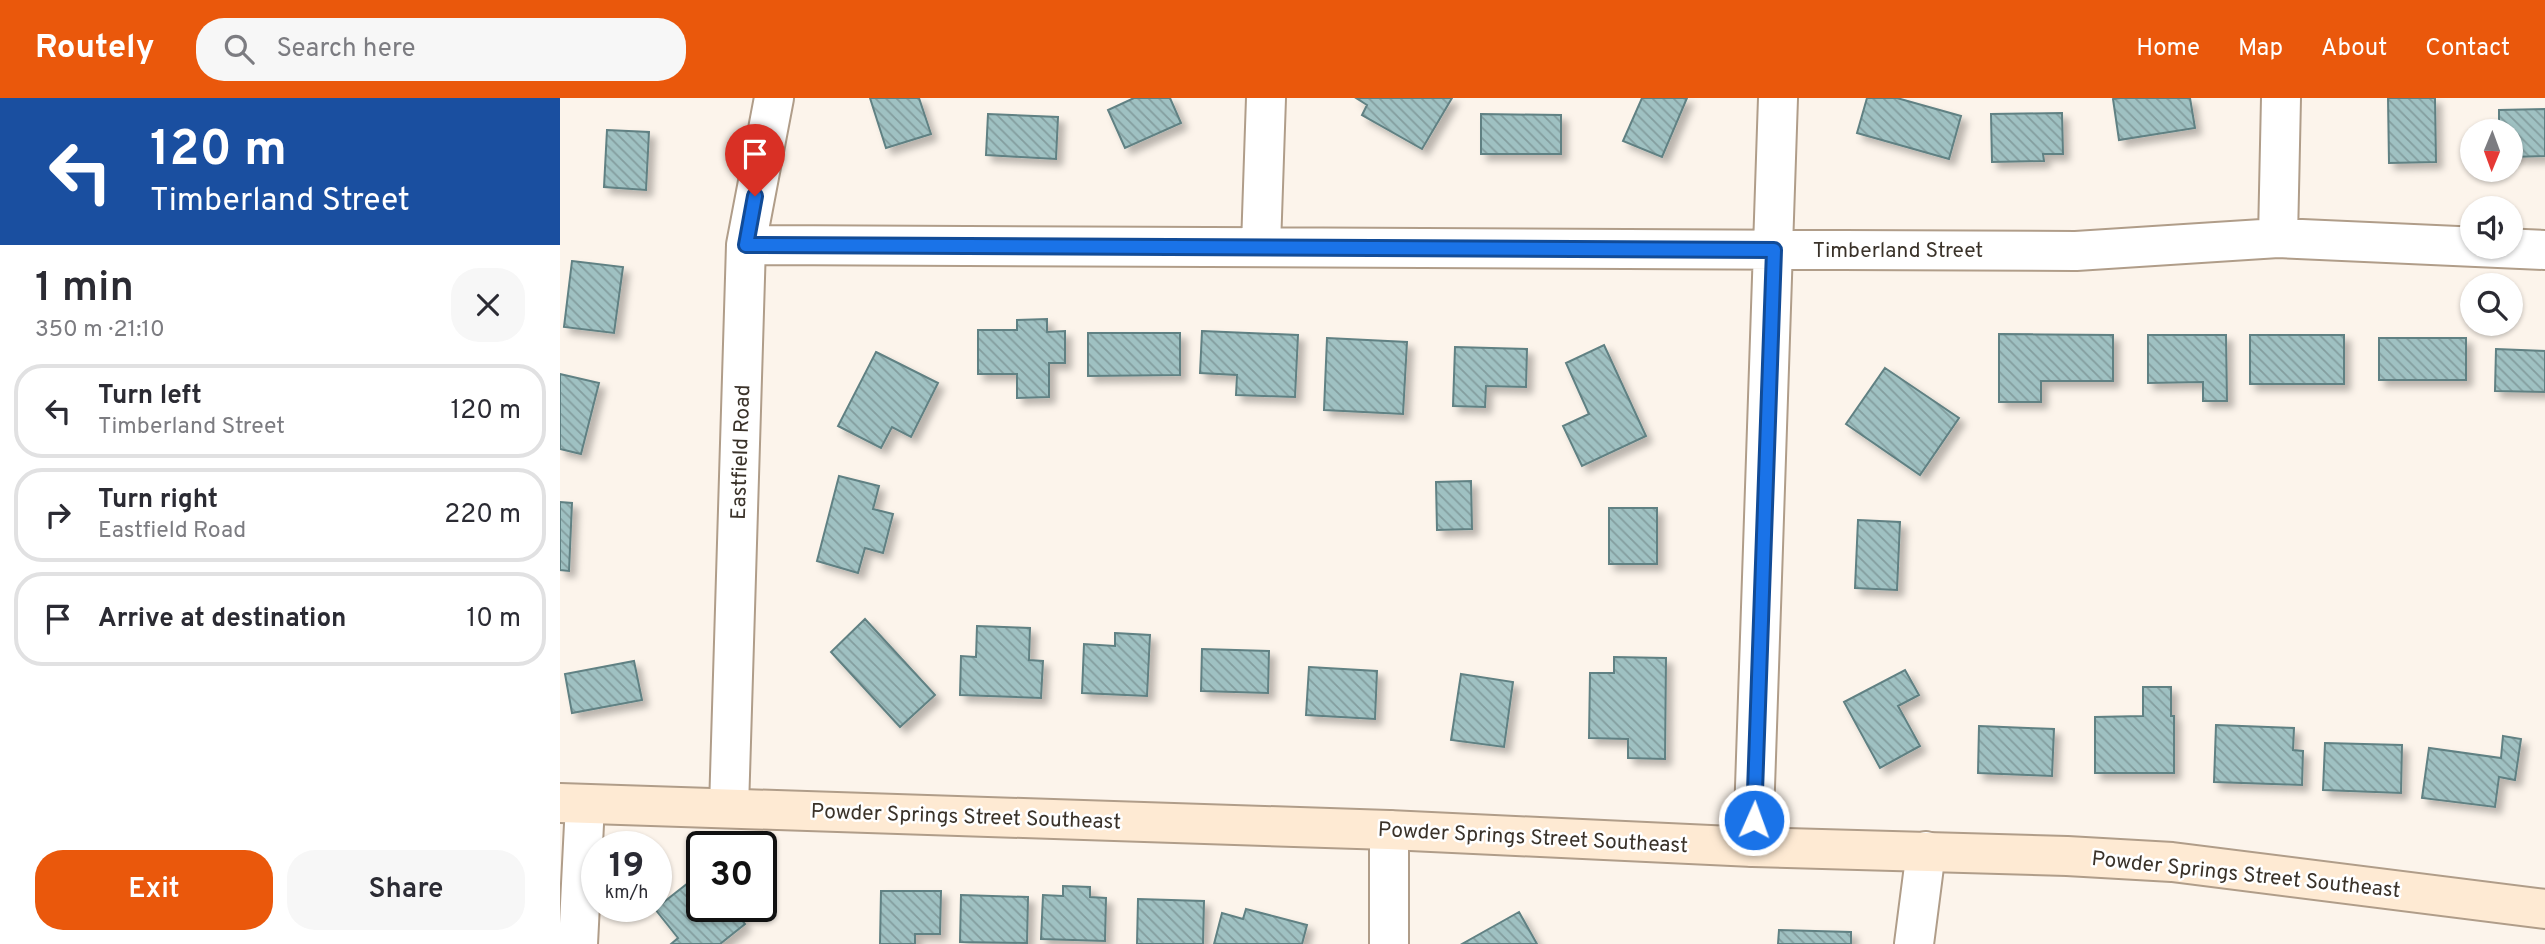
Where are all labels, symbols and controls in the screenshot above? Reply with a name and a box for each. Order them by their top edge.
search box [196,18,686,81]
text: Routely [35,28,154,70]
icon: search [220,30,258,68]
text: Search here [276,33,415,66]
text: Home [2136,34,2200,64]
text: Map [2238,34,2283,64]
text: About [2321,34,2387,64]
text: Contact [2425,34,2510,64]
north arrow [2460,119,2524,182]
map controls [2460,119,2523,336]
text: 120 m [150,121,287,183]
pin [725,124,785,196]
icon: left [35,126,126,217]
icon: arrive [736,135,774,173]
text: Timberland Street [150,182,410,222]
button: sound [2460,196,2523,259]
street label: Timberland Street [1813,238,1983,265]
text: 1 min [35,263,134,316]
button: close [451,268,525,342]
button: search [2460,273,2523,336]
text: 350 m · 21:10 [35,316,165,345]
text: Turn left [98,380,202,413]
street label: Eastfield Road [726,384,757,520]
icon: left [39,392,77,430]
text: 120 m [451,395,521,428]
text: Timberland Street [98,413,285,442]
text: Turn right [98,484,218,517]
icon: right [39,496,77,534]
text: 220 m [444,499,521,532]
text: Eastfield Road [98,517,246,546]
icon: arrive [39,600,77,638]
text: Arrive at destination [98,603,346,636]
text: 10 m [466,603,521,636]
position arrow [1717,783,1791,857]
street label: Powder Springs Street Southeast [810,799,1122,836]
street label: Powder Springs Street Southeast [1377,817,1689,860]
speed limit sign: 30 [686,831,777,922]
text: 19 [609,845,644,889]
street label: Powder Springs Street Southeast [2090,846,2402,905]
button: Exit [35,850,273,930]
button: Share [287,850,525,930]
text: km/h [605,882,648,905]

